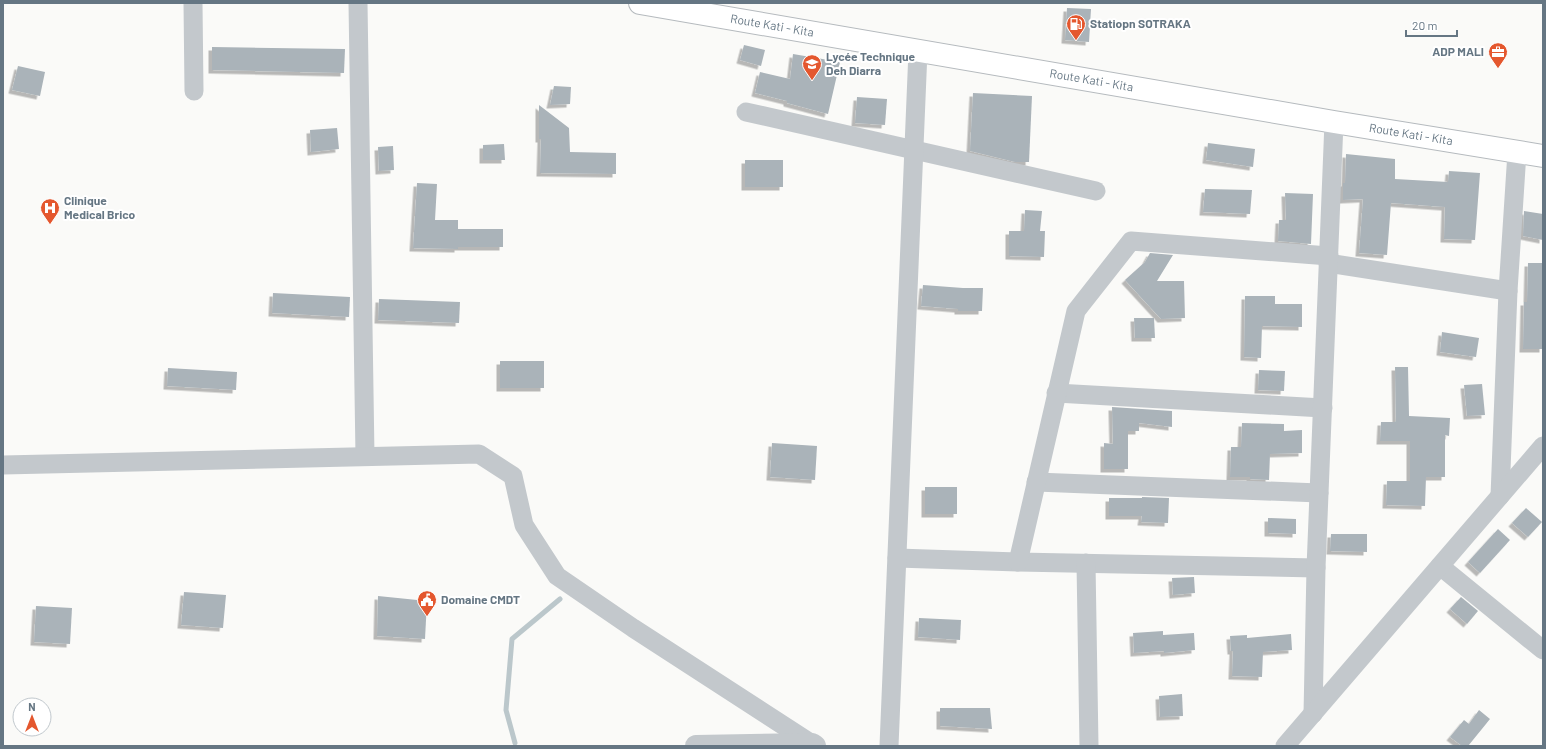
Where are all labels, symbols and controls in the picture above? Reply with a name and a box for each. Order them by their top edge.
street label: Route Kati - Kita [729,11,815,39]
scale bar [1406,12,1457,38]
fuel station icon: Statiopn SOTRAKA [1065,13,1087,41]
place label: Statiopn SOTRAKA [1090,16,1191,30]
text: 20 m [1412,18,1438,32]
office icon: ADP MALI [1487,41,1509,69]
place label: ADP MALI [1432,44,1484,58]
place label: Lycée Technique Deh Diarra [826,49,916,77]
school or university icon: Lycée Technique Deh Diarra [801,53,823,81]
street label: Route Kati - Kita [1049,65,1134,93]
street label: Route Kati - Kita [1368,120,1454,147]
place label: Clinique Medical Brico [64,193,136,221]
hospital icon: Clinique Medical Brico [39,197,61,225]
public building icon: Domaine CMDT [416,589,438,617]
place label: Domaine CMDT [441,592,520,606]
north arrow [12,697,52,737]
text: N [28,700,36,713]

